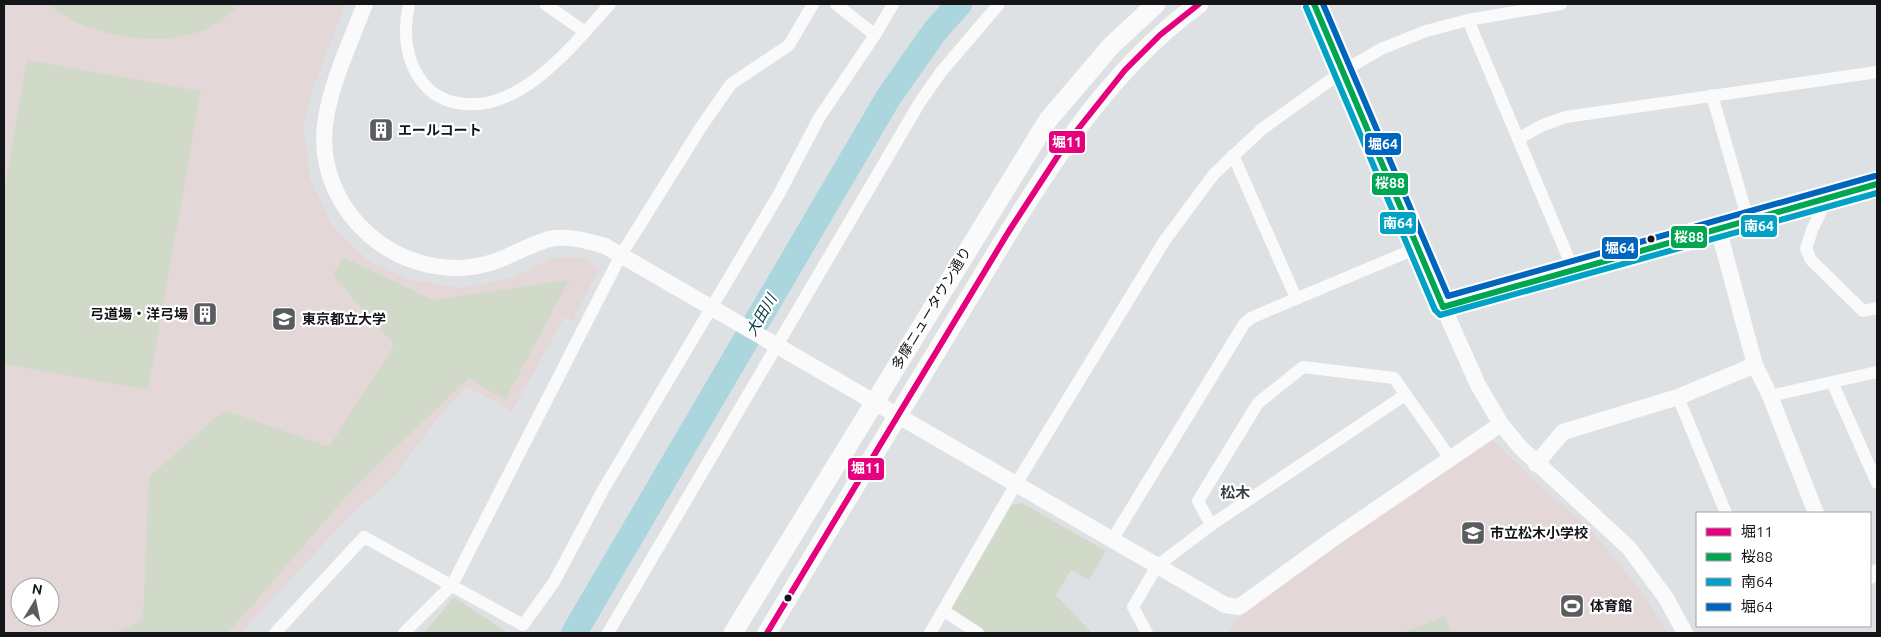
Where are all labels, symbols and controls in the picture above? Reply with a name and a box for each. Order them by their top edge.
building icon: エールコート [368,117,394,143]
place label: エールコート [398,122,482,138]
line badge: 堀11 [1048,130,1086,154]
line badge: 堀64 [1364,132,1402,156]
text: 堀11 [1052,134,1082,150]
text: 堀64 [1368,136,1398,152]
line badge: 桜88 [1371,172,1409,196]
text: 桜88 [1375,175,1405,191]
line badge: 南64 [1379,211,1417,235]
line badge: 南64 [1740,214,1778,238]
text: 南64 [1383,215,1413,231]
text: 南64 [1744,218,1774,234]
line badge: 桜88 [1670,225,1708,249]
text: 桜88 [1674,229,1704,245]
unlabelled marker [1646,234,1656,244]
line badge: 堀64 [1601,236,1639,260]
text: 堀64 [1605,240,1635,256]
street label: 多摩ニュータウン通り [888,244,974,372]
water label: 大田川 [742,290,781,339]
building icon: 弓道場・洋弓場 [192,301,218,327]
place label: 弓道場・洋弓場 [90,306,188,322]
school or university icon: 東京都立大学 [271,306,297,332]
place label: 東京都立大学 [302,311,386,327]
line badge: 堀11 [847,457,885,481]
text: 堀11 [851,460,881,476]
district label: 松木 [1220,484,1250,501]
legend [1696,512,1871,627]
school or university icon: 市立松木小学校 [1460,520,1486,546]
text: 堀11 [1741,523,1773,540]
place label: 市立松木小学校 [1490,525,1588,541]
text: 桜88 [1741,548,1773,565]
text: 南64 [1741,573,1773,590]
north arrow [10,577,60,627]
text: N [31,580,44,598]
unlabelled marker [783,593,793,603]
sports icon: 体育館 [1559,593,1585,619]
place label: 体育館 [1590,598,1632,614]
text: 堀64 [1741,598,1773,615]

